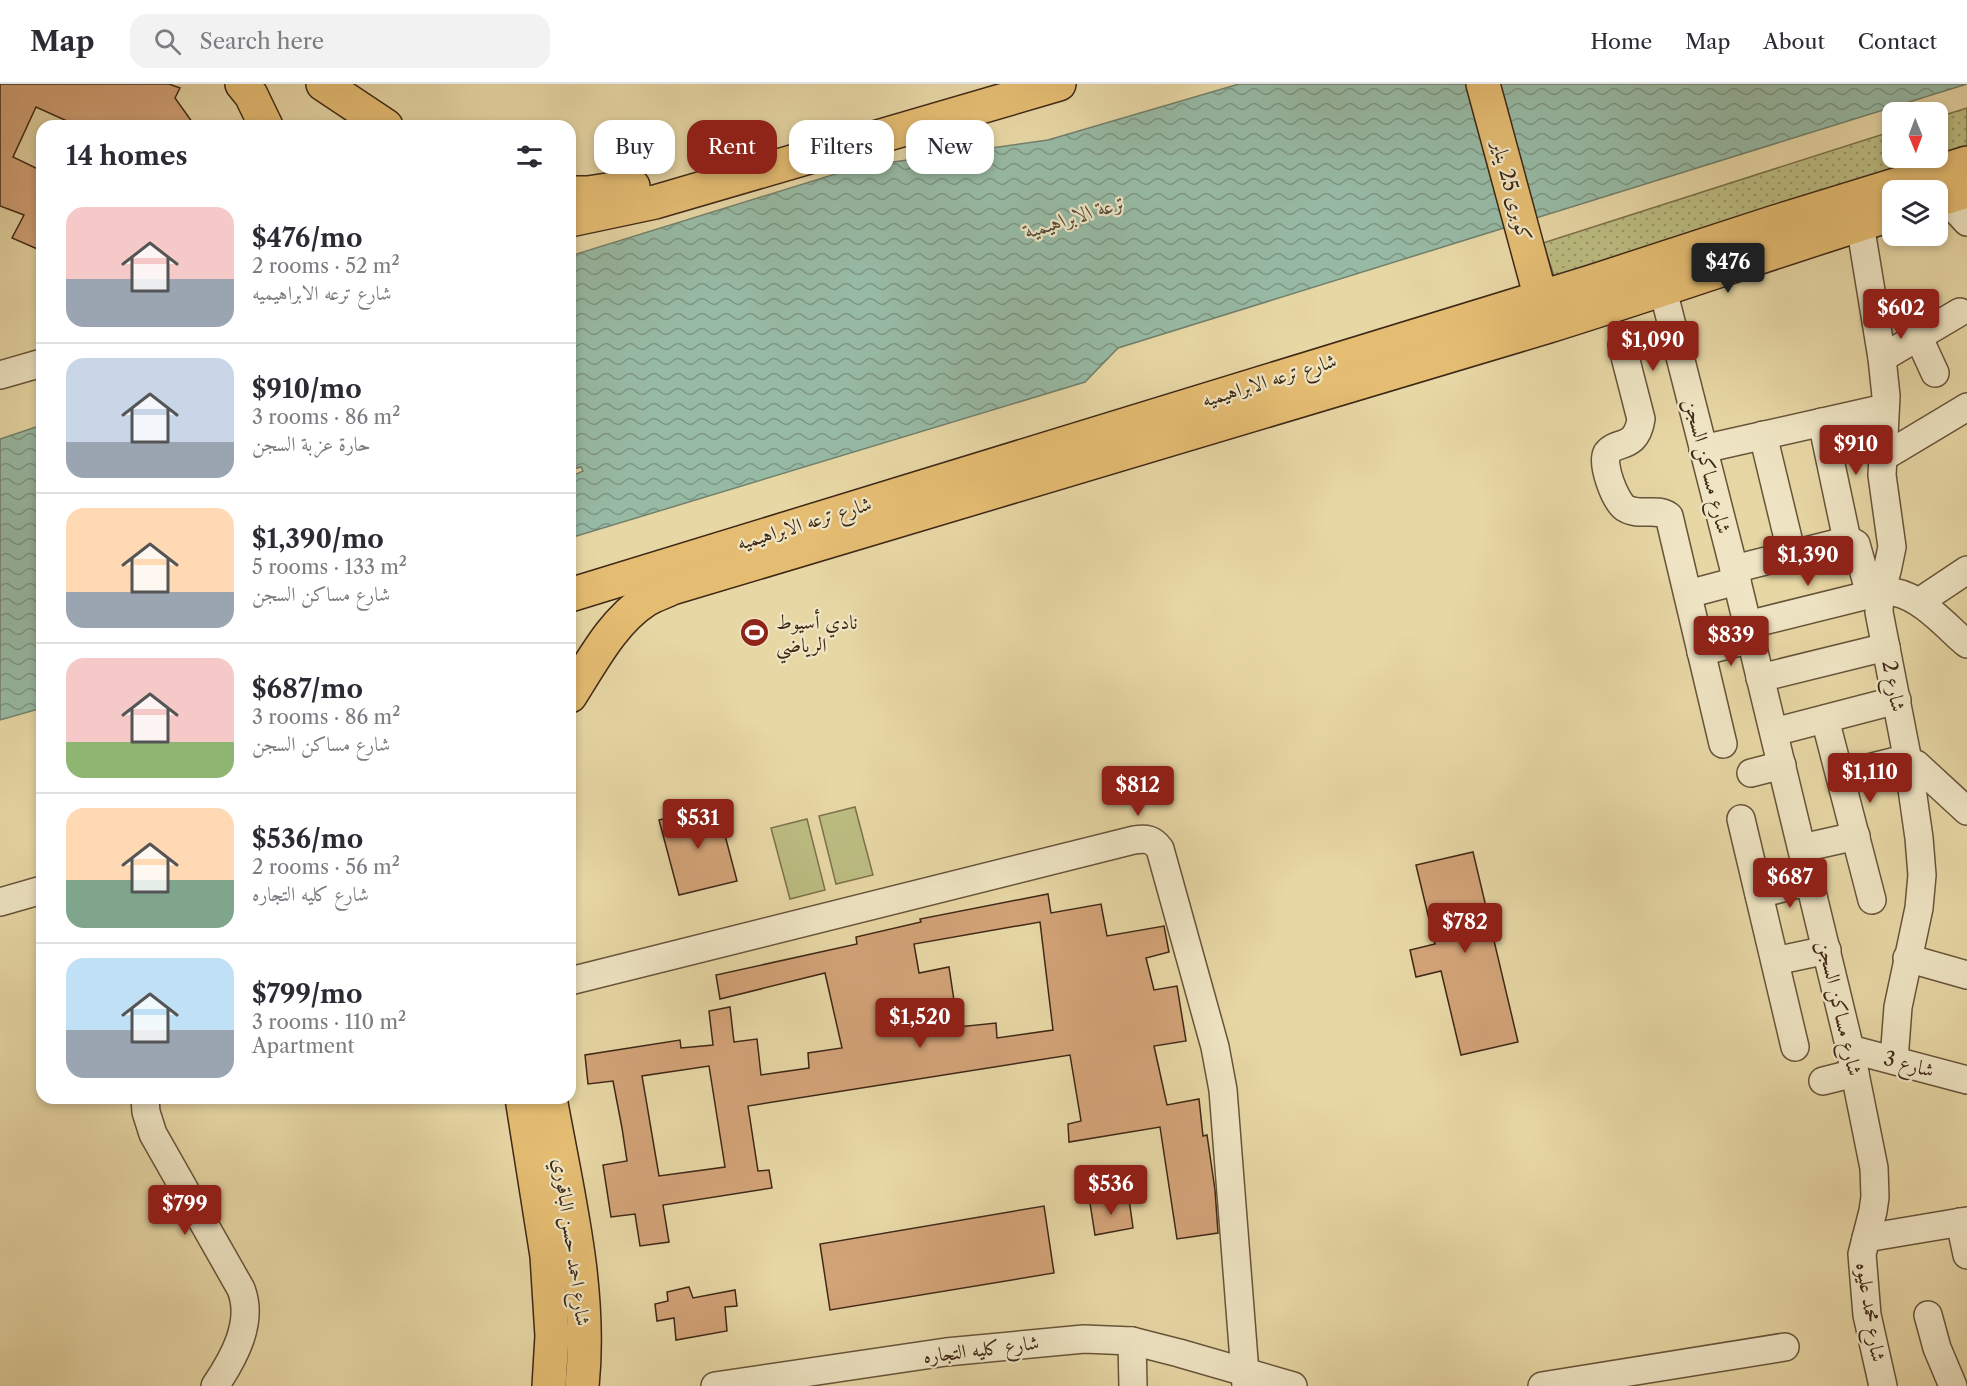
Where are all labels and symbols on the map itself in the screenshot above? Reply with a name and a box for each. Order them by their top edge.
north arrow [1882,102,1948,168]
street label: كوبرى 25 يناير [1486,136,1537,244]
water label: ترعة الابراهيمية [1019,189,1129,244]
pin: $476 [1692,243,1764,294]
pin: $602 [1865,289,1937,340]
pin: $1,090 [1604,321,1702,372]
street label: شارع ترعه الابراهيميه [1199,348,1341,418]
street label: شارع مساكن السجن [1674,396,1736,537]
pin: $910 [1820,425,1892,476]
street label: شارع ترعه الابراهيميه [734,491,876,561]
pin: $1,390 [1759,536,1857,587]
place label: نادي أسيوط الرياضي [776,608,858,664]
pin: $839 [1695,616,1767,667]
sports icon: نادي أسيوط الرياضي [739,617,771,649]
street label: شارع 2 [1871,658,1911,715]
pin: $1,110 [1821,753,1919,804]
pin: $812 [1102,766,1174,817]
pin: $531 [662,799,734,850]
pin: $687 [1754,858,1826,909]
pin: $782 [1429,903,1501,954]
street label: شارع مساكن السجن [1807,938,1867,1079]
pin: $1,520 [871,998,969,1049]
street label: شارع 3 [1880,1046,1937,1088]
street label: شارع احمد حسن الباقوري [542,1157,596,1328]
pin: $536 [1075,1165,1147,1216]
pin: $799 [149,1185,221,1236]
street label: شارع محمد عليوه [1845,1261,1891,1364]
street label: شارع كليه التجاره [922,1330,1041,1374]

